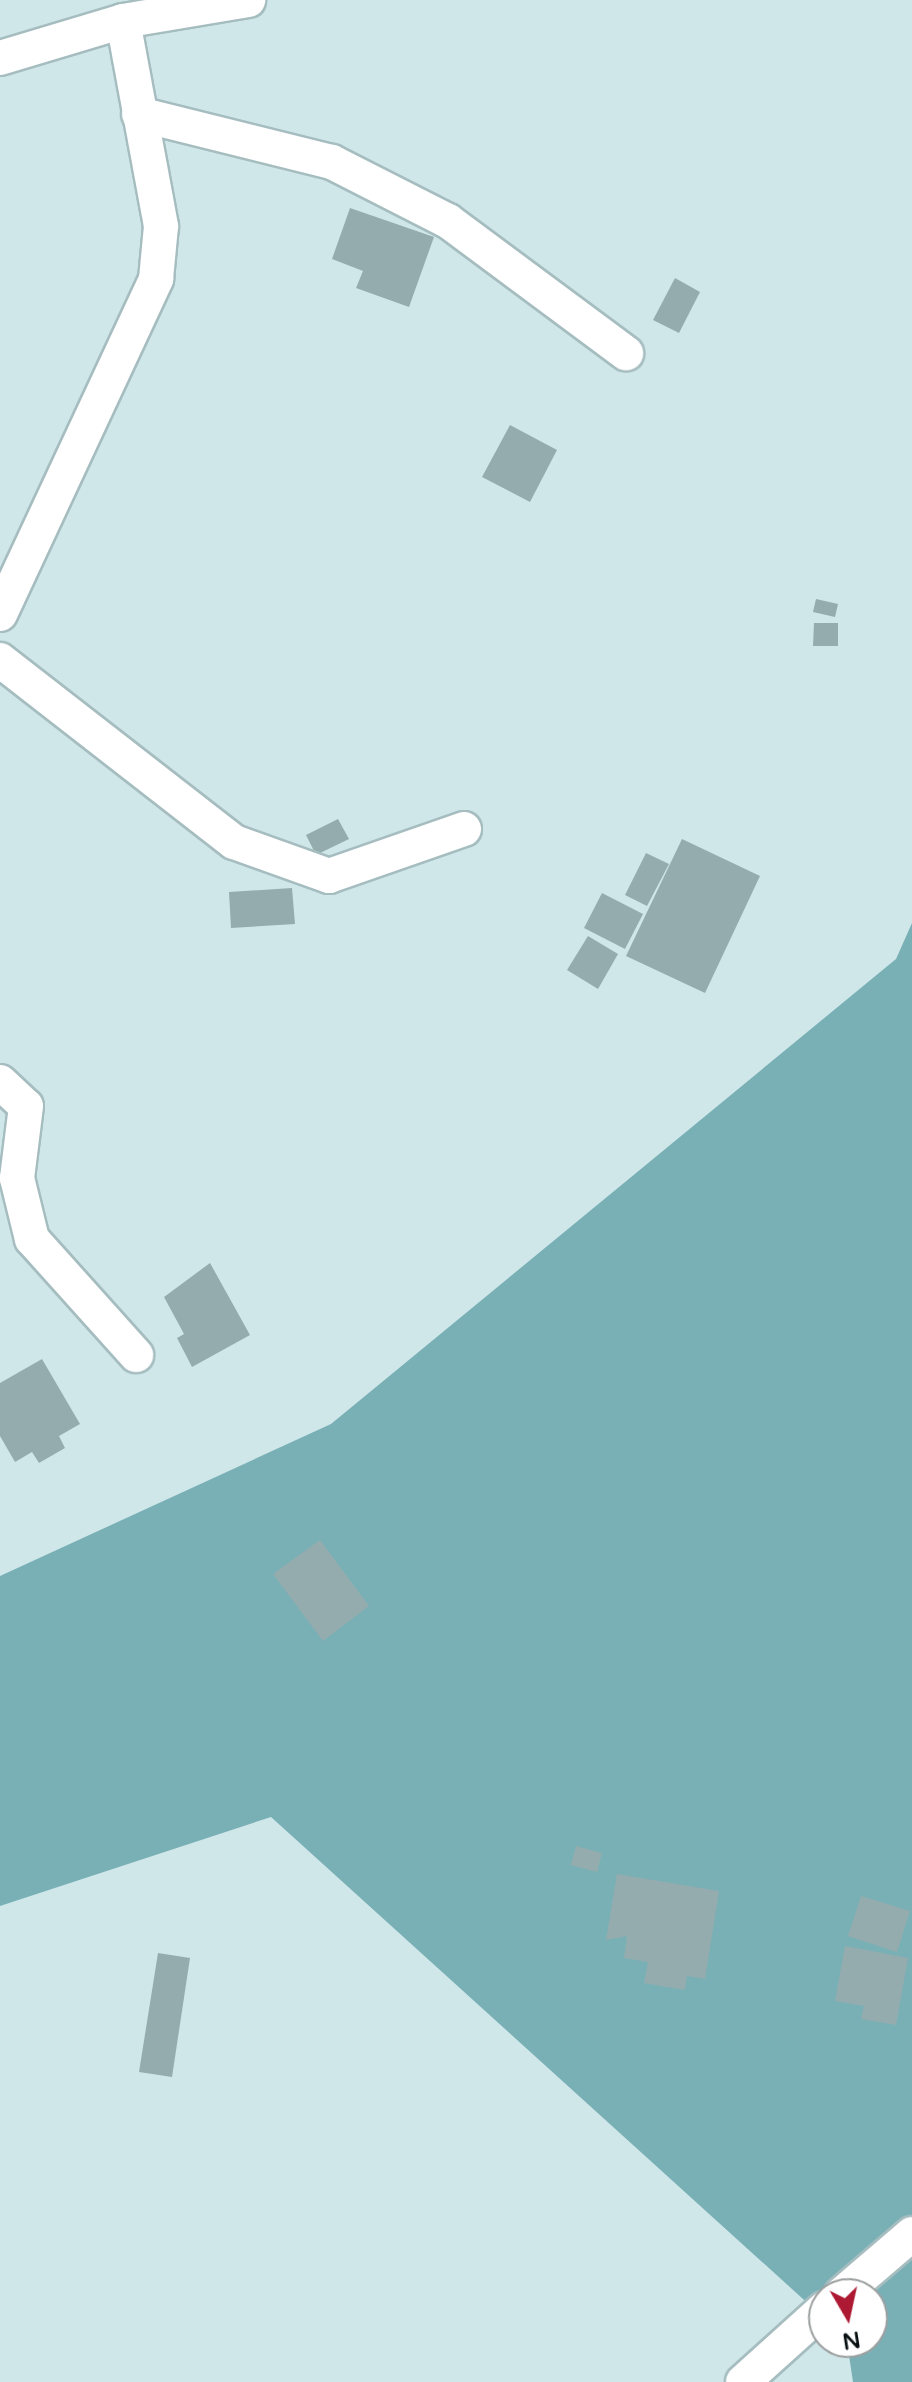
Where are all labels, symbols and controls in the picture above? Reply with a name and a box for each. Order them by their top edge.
north arrow [808,2278,888,2358]
text: N [841,2326,862,2354]

